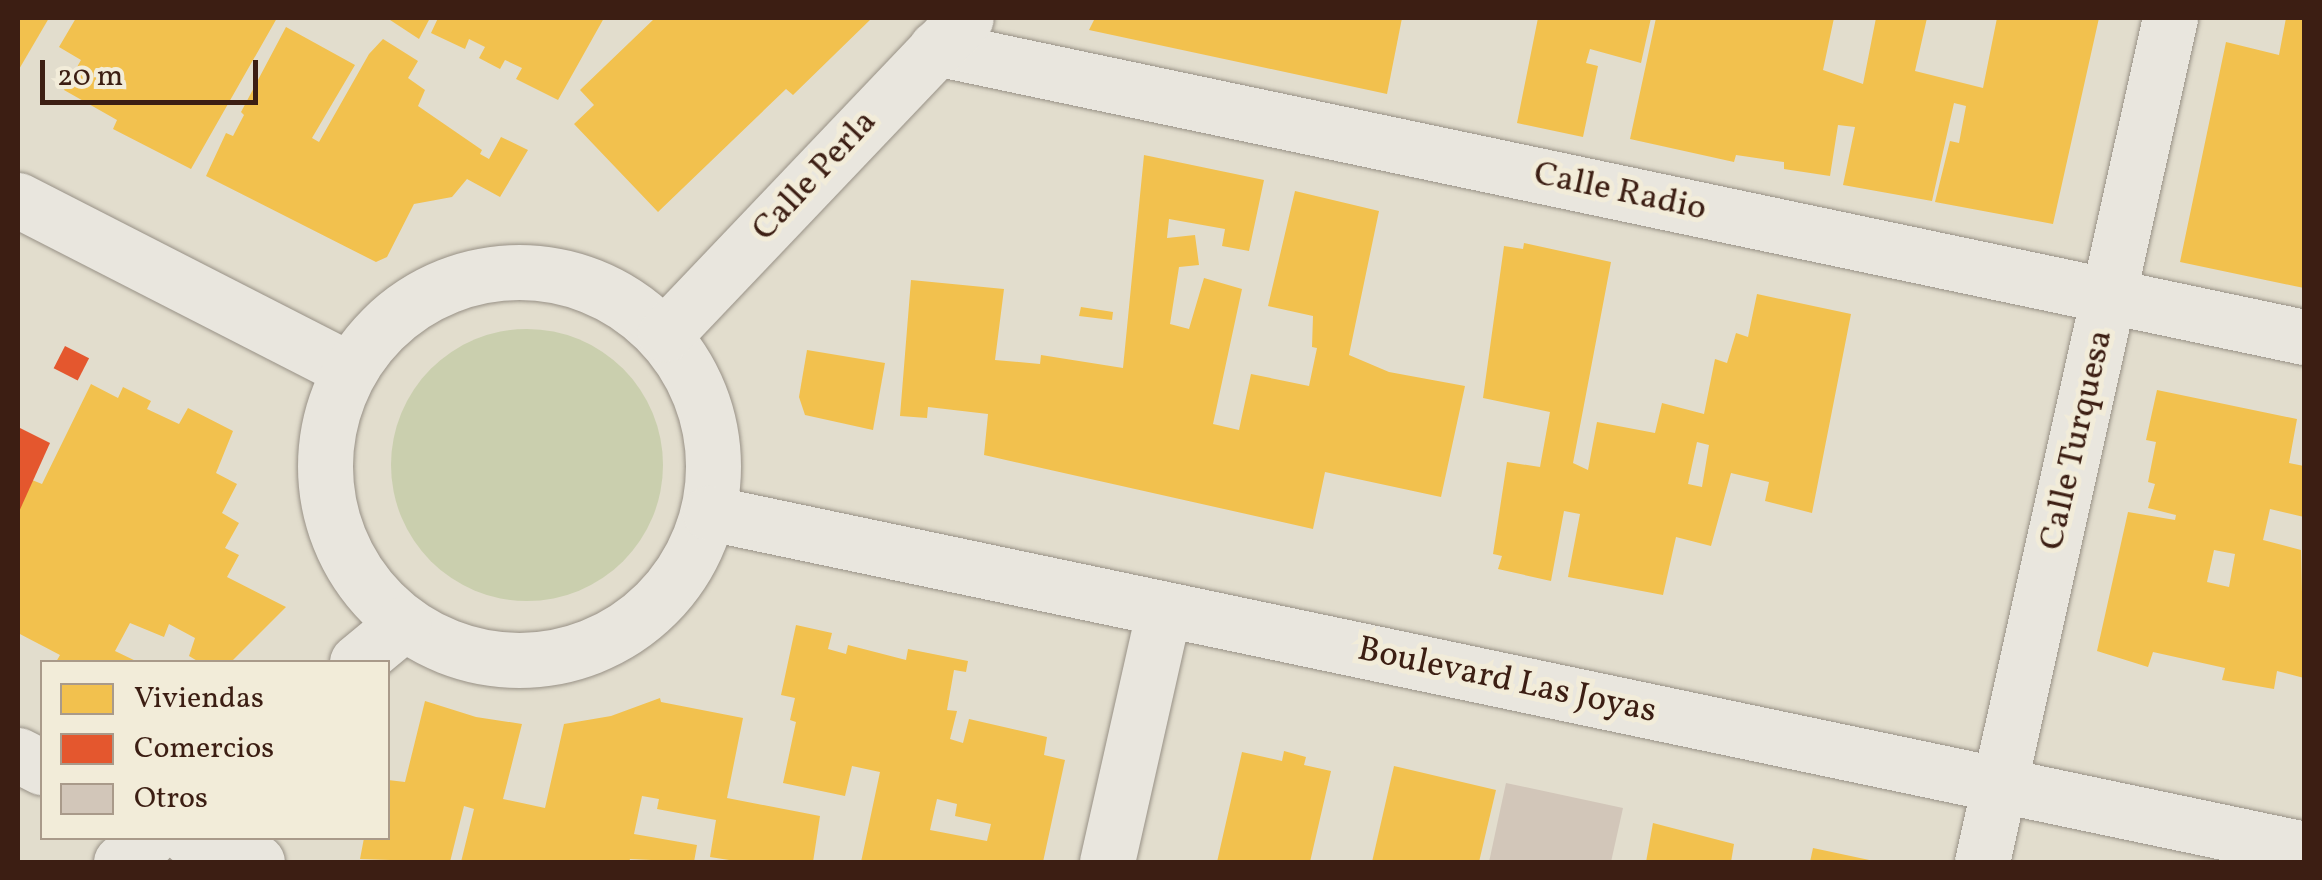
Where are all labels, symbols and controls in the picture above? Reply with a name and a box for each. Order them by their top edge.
scale bar [45,40,262,102]
text: 20 m [57,56,123,98]
street label: Calle Perla [744,102,886,250]
street label: Calle Radio [1530,153,1710,231]
street label: Calle Turquesa [2031,325,2123,555]
street label: Boulevard Las Joyas [1354,629,1660,733]
legend [40,660,390,840]
text: Viviendas [134,678,264,720]
text: Comercios [134,728,274,770]
text: Otros [134,778,208,820]

